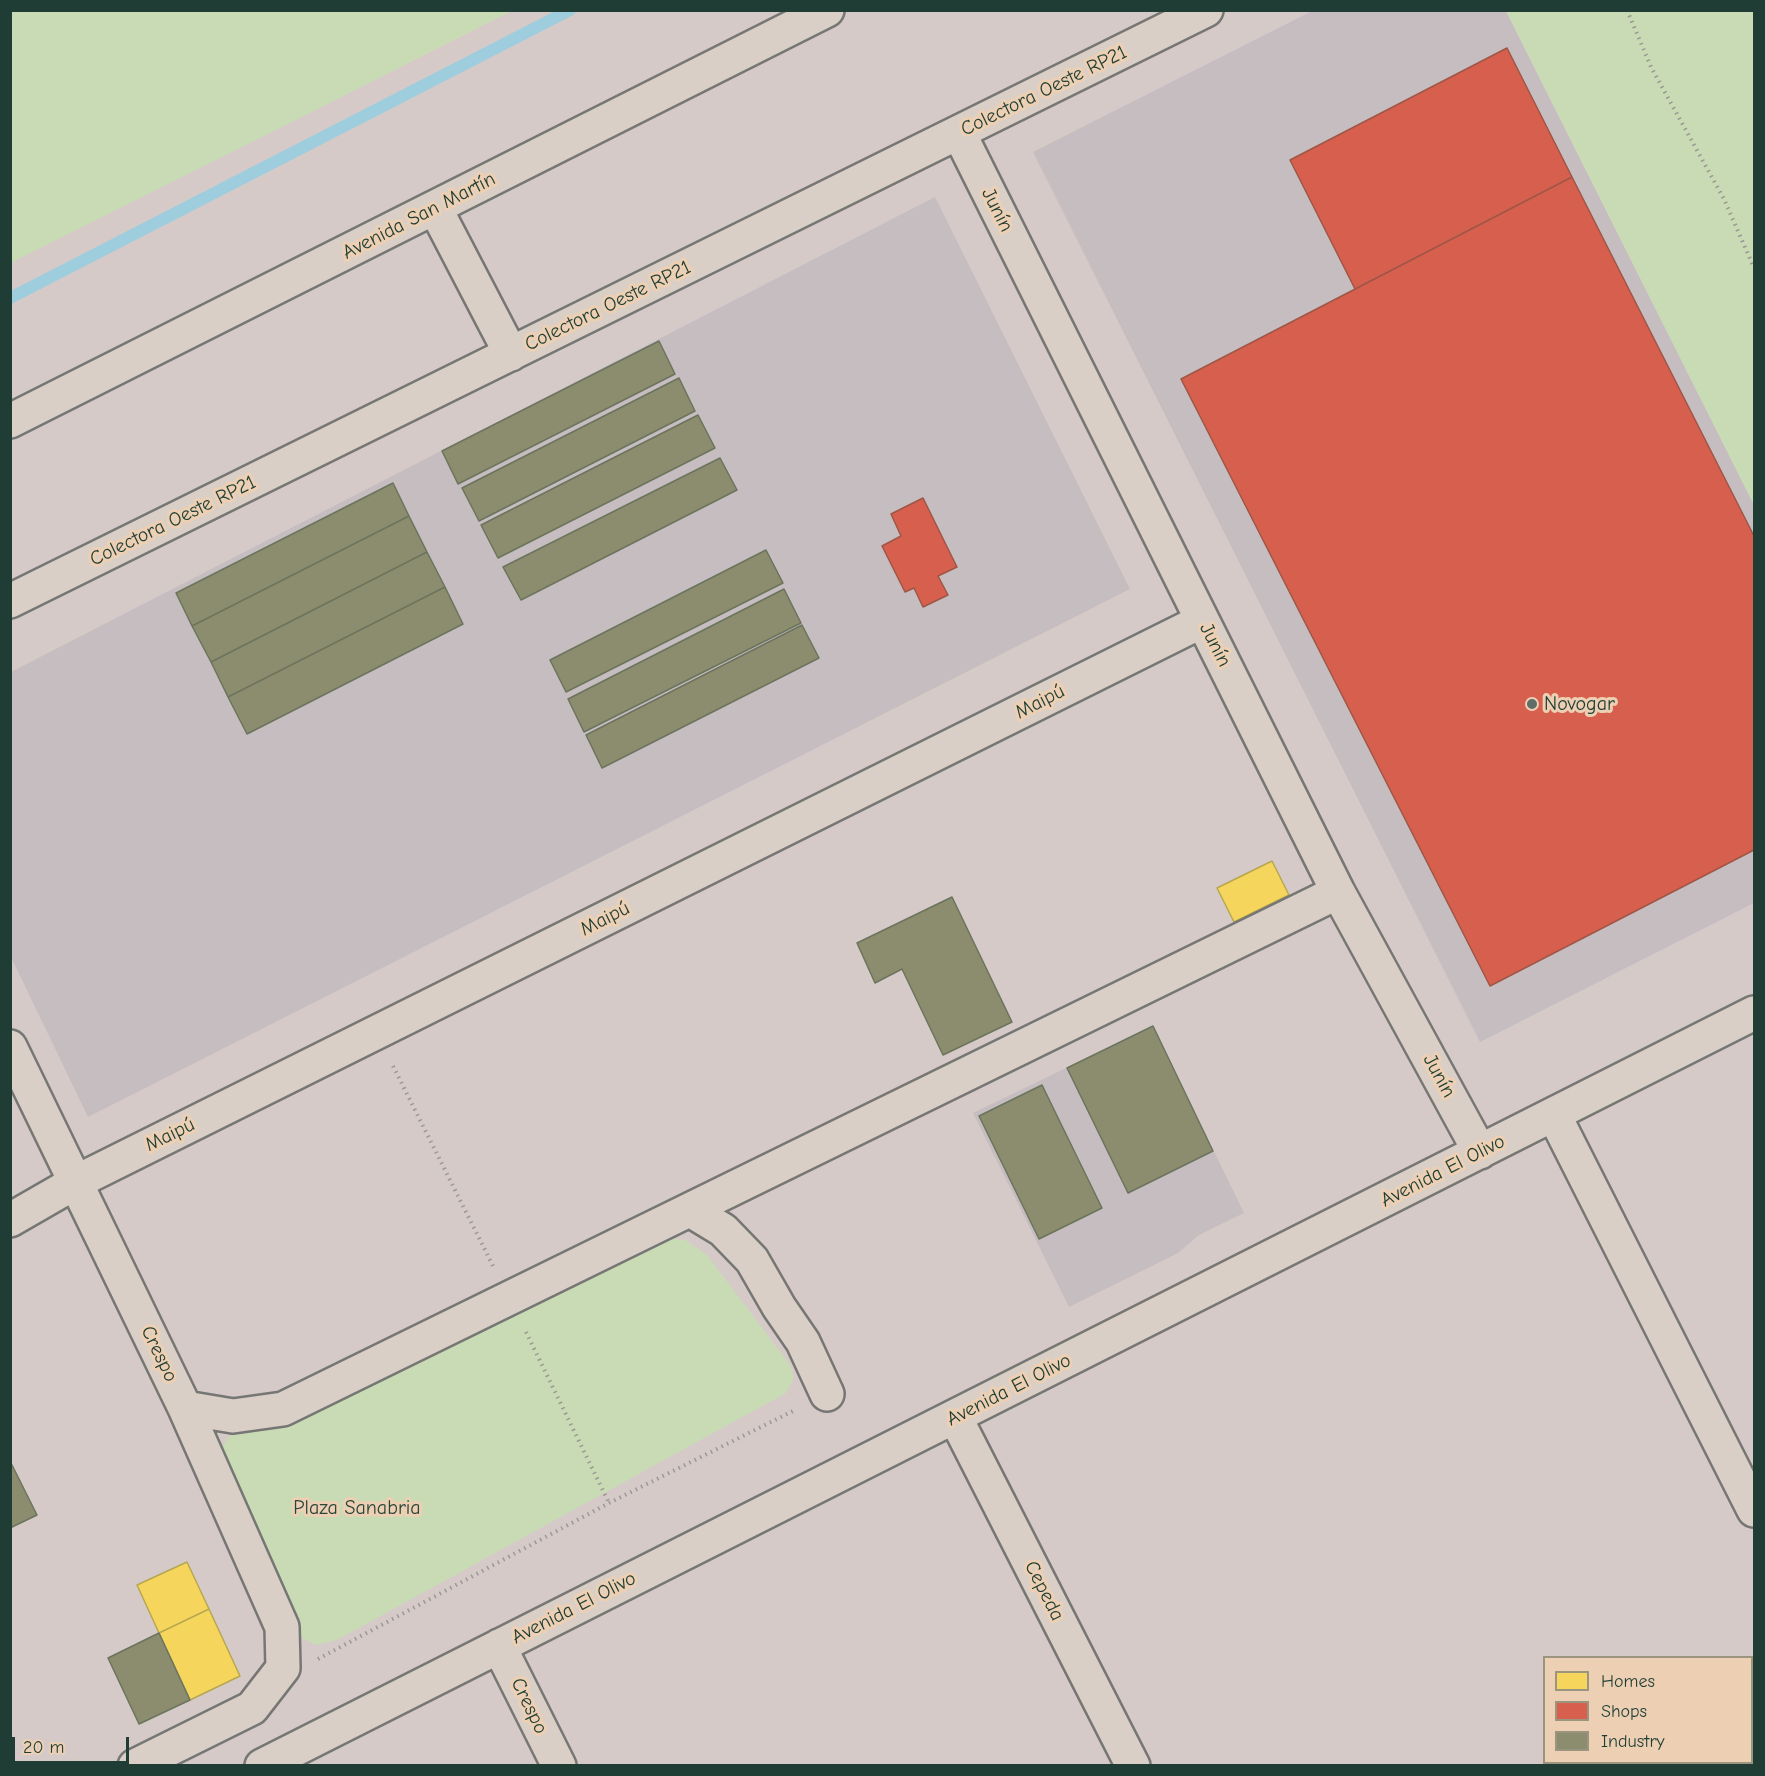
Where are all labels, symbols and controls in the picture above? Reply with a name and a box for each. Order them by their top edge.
street label: Colectora Oeste RP21 [957,40,1131,142]
street label: Avenida San Martín [339,167,499,265]
street label: Junín [976,184,1018,236]
street label: Colectora Oeste RP21 [521,255,695,357]
street label: Colectora Oeste RP21 [86,470,260,572]
street label: Junín [1194,619,1236,671]
street label: Maipú [1011,679,1069,725]
place label: Novogar [1544,692,1615,716]
marker: Novogar [1525,697,1539,711]
street label: Maipú [576,896,634,942]
street label: Junín [1417,1050,1461,1102]
street label: Maipú [141,1113,199,1157]
street label: Avenida El Olivo [1377,1129,1509,1213]
street label: Crespo [135,1322,183,1386]
street label: Avenida El Olivo [943,1348,1075,1432]
park label: Plaza Sanabria [293,1496,421,1520]
street label: Cepeda [1019,1557,1069,1625]
street label: Avenida El Olivo [508,1566,640,1650]
legend [1543,1656,1753,1764]
text: Homes [1601,1671,1655,1692]
street label: Crespo [505,1674,553,1738]
text: Shops [1601,1701,1647,1722]
scale bar [15,1725,132,1763]
text: Industry [1601,1731,1665,1752]
text: 20 m [23,1737,64,1758]

